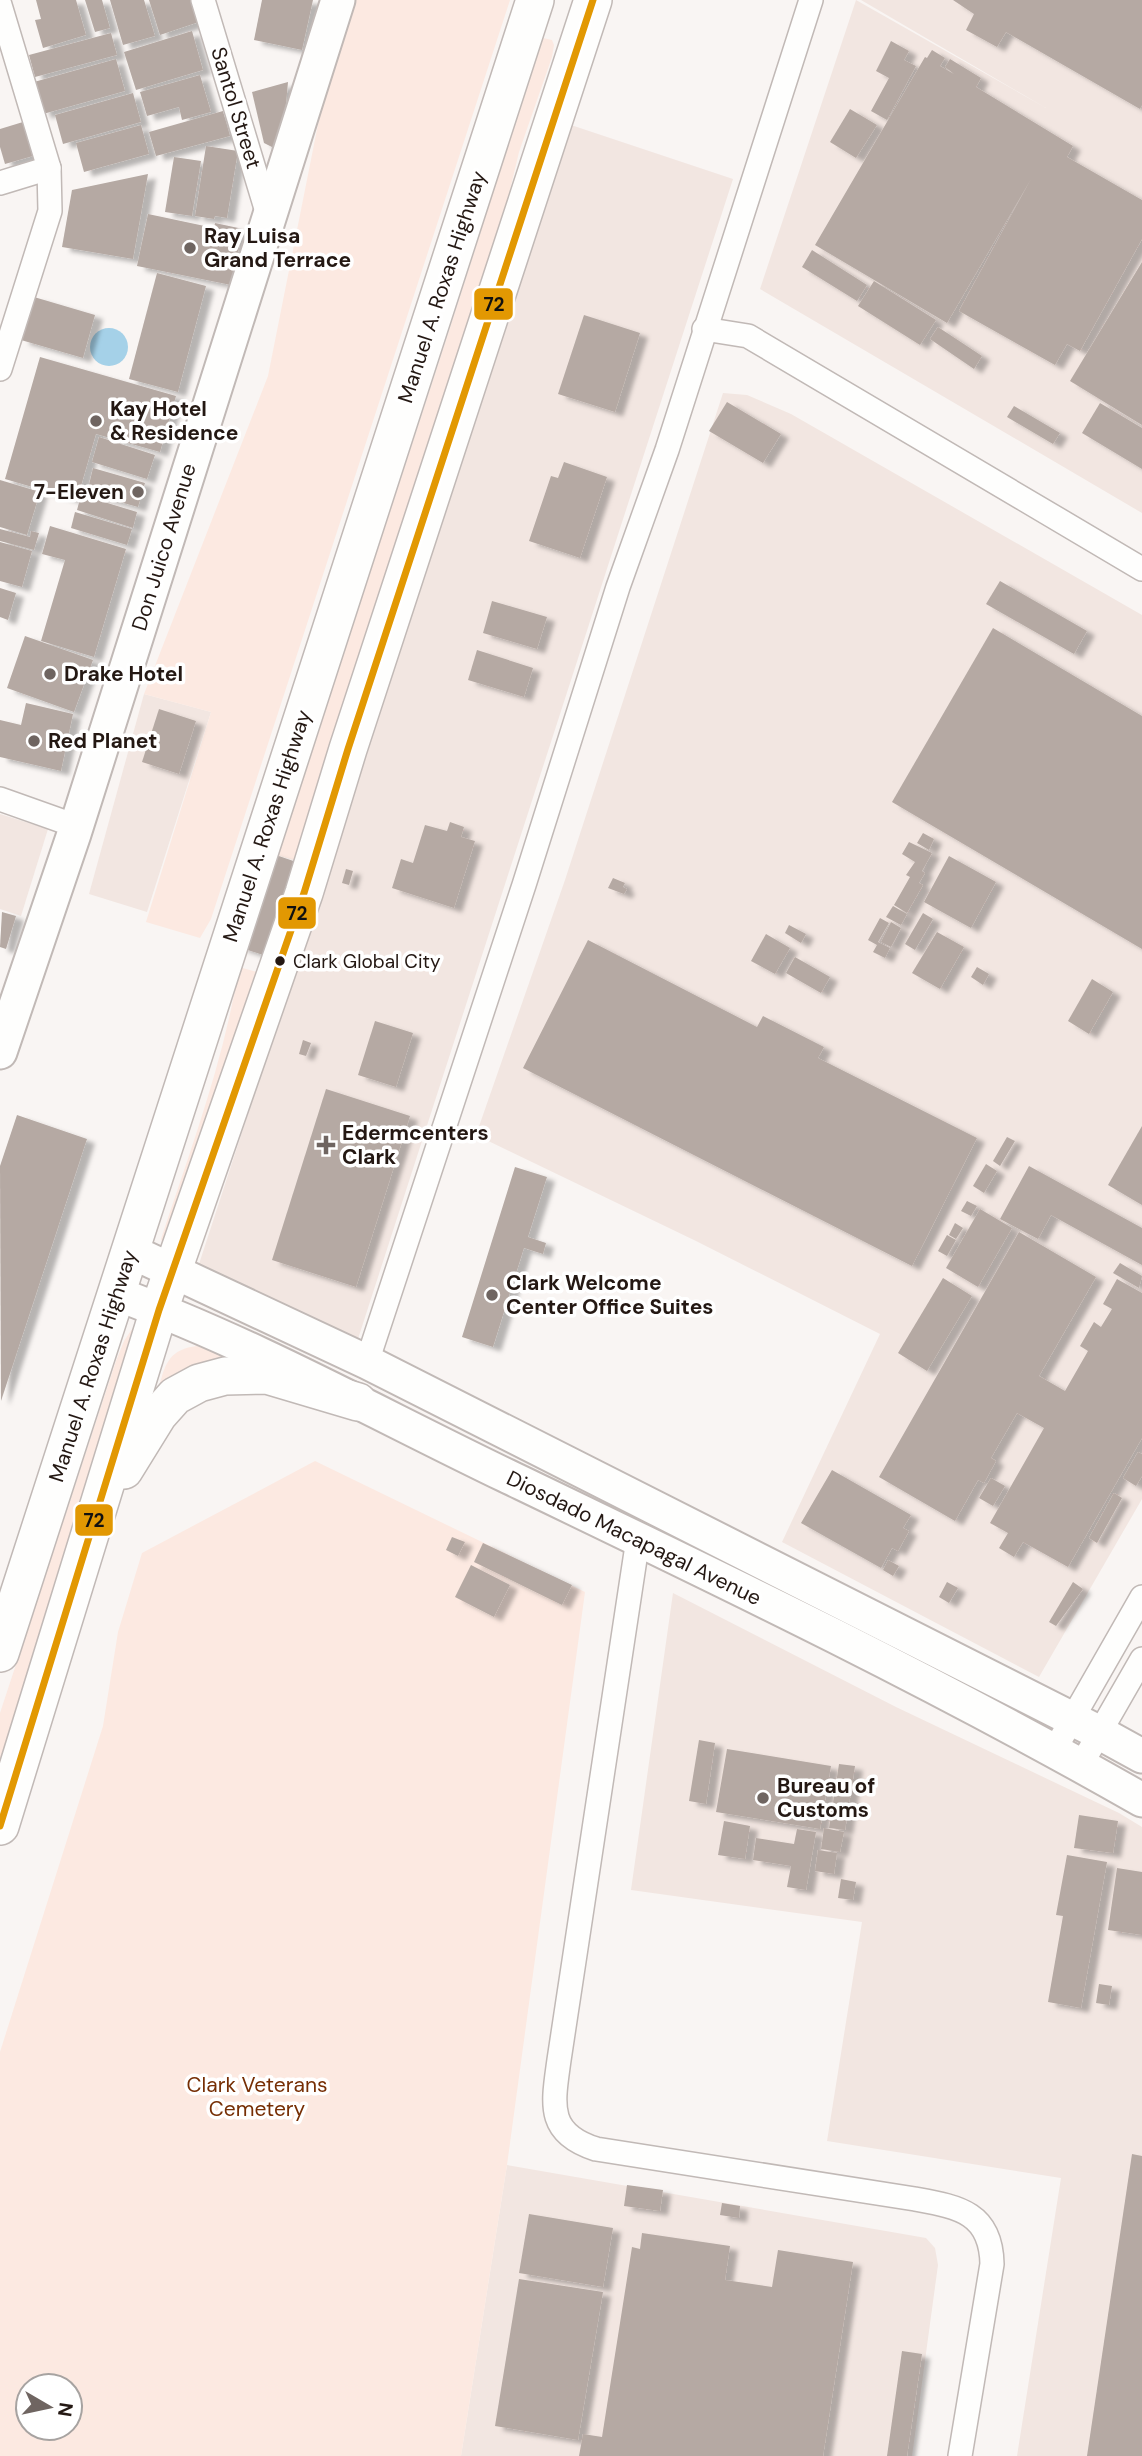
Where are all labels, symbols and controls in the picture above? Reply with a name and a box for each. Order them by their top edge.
street label: Santol Street [204,44,268,172]
street label: Manuel A. Roxas Highway [391,167,493,407]
place label: Ray Luisa Grand Terrace [204,222,351,274]
marker: Ray Luisa Grand Terrace [182,240,198,256]
line badge: 72 [473,287,514,321]
text: 72 [484,292,505,317]
place label: Kay Hotel & Residence [110,395,238,447]
marker: Kay Hotel & Residence [88,413,104,429]
street label: Don Juico Avenue [125,460,203,634]
place label: 7-Eleven [34,478,124,506]
marker: 7-Eleven [130,484,146,500]
place label: Drake Hotel [64,660,183,688]
marker: Drake Hotel [42,666,58,682]
street label: Manuel A. Roxas Highway [216,706,318,946]
place label: Red Planet [48,727,157,755]
marker: Red Planet [26,733,42,749]
line badge: 72 [277,896,317,930]
text: 72 [287,901,308,926]
place label: Clark Global City [293,949,441,974]
marker: Clark Global City [273,954,287,968]
place label: Edermcenters Clark [342,1119,489,1171]
marker: Edermcenters Clark [316,1135,336,1155]
street label: Manuel A. Roxas Highway [42,1246,144,1486]
place label: Clark Welcome Center Office Suites [506,1269,714,1321]
marker: Clark Welcome Center Office Suites [484,1287,500,1303]
street label: Diosdado Macapagal Avenue [502,1464,766,1612]
line badge: 72 [74,1503,114,1537]
text: 72 [84,1508,105,1533]
place label: Bureau of Customs [777,1772,875,1824]
marker: Bureau of Customs [755,1790,771,1806]
park label: Clark Veterans Cemetery [186,2071,328,2123]
north arrow [14,2372,84,2442]
text: N [52,2401,79,2418]

